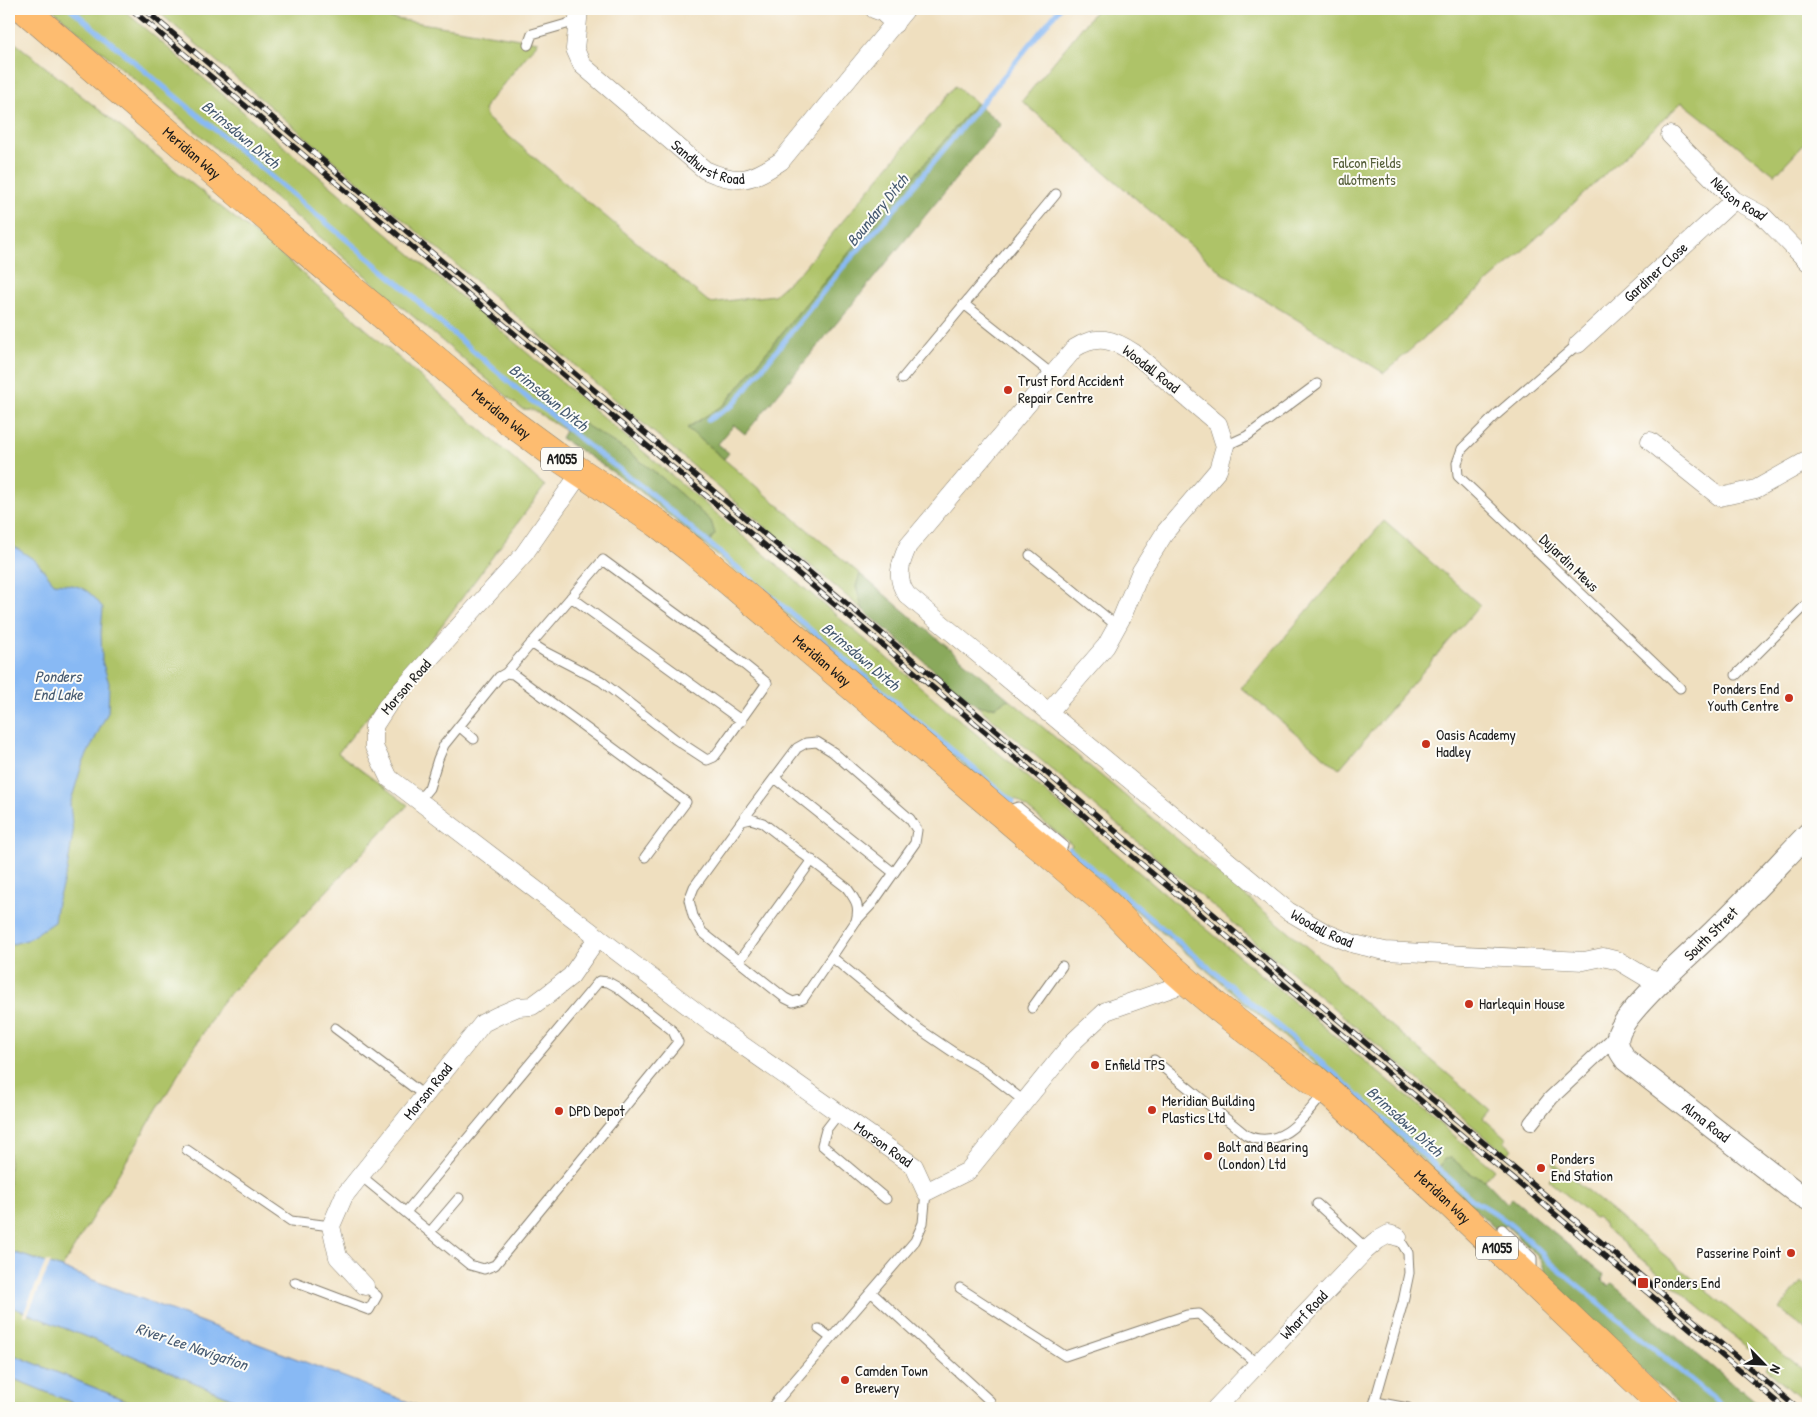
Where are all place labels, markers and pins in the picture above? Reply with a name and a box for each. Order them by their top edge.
place label: Trust Ford Accident Repair Centre [1018,370,1125,408]
marker: Trust Ford Accident Repair Centre [1002,384,1014,396]
place label: Ponders End Youth Centre [1708,678,1779,716]
marker: Ponders End Youth Centre [1783,692,1795,704]
place label: Oasis Academy Hadley [1436,724,1516,762]
marker: Oasis Academy Hadley [1420,738,1432,750]
place label: Harlequin House [1479,993,1565,1014]
marker: Harlequin House [1463,998,1475,1010]
place label: Enfield TPS [1105,1054,1165,1075]
marker: Enfield TPS [1089,1059,1101,1071]
place label: Meridian Building Plastics Ltd [1162,1090,1255,1128]
place label: DPD Depot [569,1100,625,1121]
marker: Meridian Building Plastics Ltd [1146,1104,1158,1116]
marker: DPD Depot [553,1105,565,1117]
place label: Bolt and Bearing (London) Ltd [1218,1136,1309,1174]
place label: Ponders End Station [1551,1148,1613,1186]
marker: Bolt and Bearing (London) Ltd [1202,1150,1214,1162]
marker: Ponders End Station [1535,1162,1547,1174]
place label: Passerine Point [1696,1242,1782,1263]
marker: Passerine Point [1785,1247,1797,1259]
place label: Ponders End [1654,1272,1720,1293]
marker: Ponders End [1636,1276,1650,1290]
place label: Camden Town Brewery [855,1360,928,1398]
marker: Camden Town Brewery [839,1374,851,1386]

